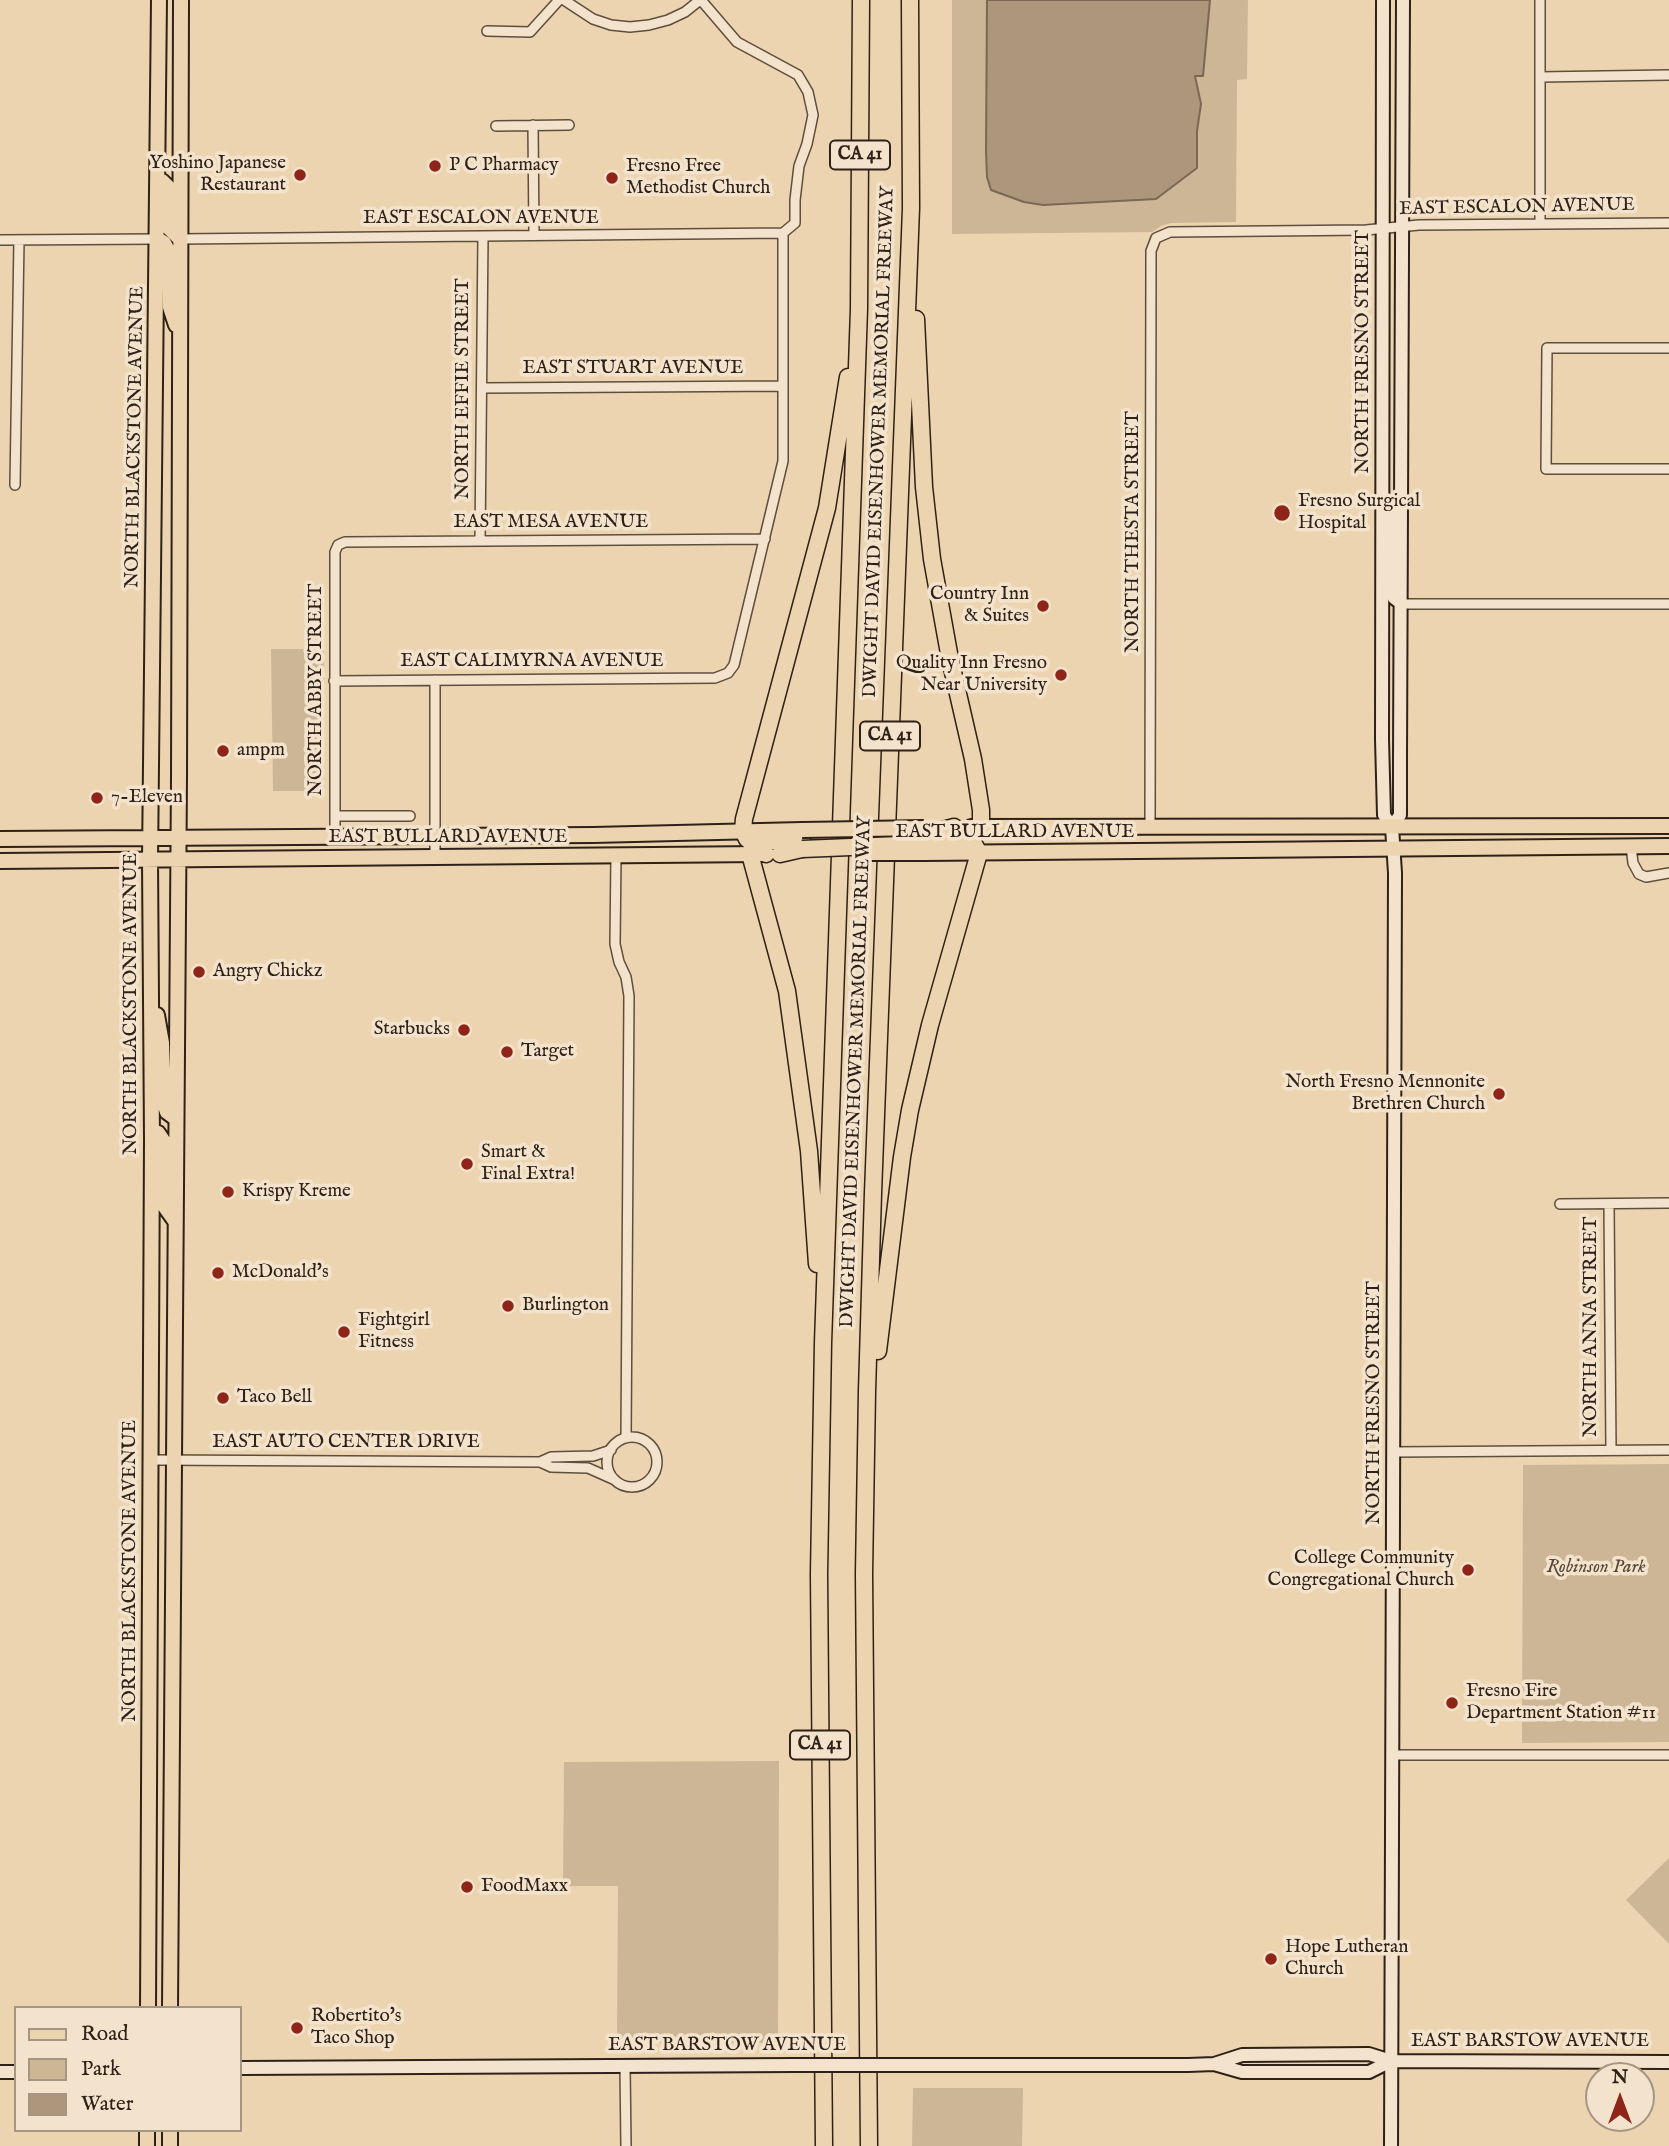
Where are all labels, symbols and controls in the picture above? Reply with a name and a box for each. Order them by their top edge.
road number: CA 41 [830,140,890,170]
place label: Yoshino Japanese Restaurant [149,153,286,197]
place label: P C Pharmacy [449,155,559,177]
place label: Fresno Free Methodist Church [626,156,770,200]
marker: P C Pharmacy [427,158,443,174]
marker: Yoshino Japanese Restaurant [292,167,308,183]
marker: Fresno Free Methodist Church [604,170,620,186]
street label: DWIGHT DAVID EISENHOWER MEMORIAL FREEWAY [860,186,900,698]
street label: EAST ESCALON AVENUE [1399,195,1635,221]
street label: EAST ESCALON AVENUE [363,208,599,230]
street label: NORTH FRESNO STREET [1353,230,1375,474]
street label: NORTH EFFIE STREET [453,279,475,499]
street label: NORTH BLACKSTONE AVENUE [122,286,150,588]
street label: EAST STUART AVENUE [523,358,743,380]
street label: NORTH THESTA STREET [1123,411,1145,653]
place label: Fresno Surgical Hospital [1298,491,1420,535]
marker: Fresno Surgical Hospital [1272,503,1292,523]
street label: EAST MESA AVENUE [454,512,648,534]
street label: NORTH ABBY STREET [306,584,328,796]
place label: Country Inn & Suites [930,584,1029,628]
marker: Country Inn & Suites [1035,598,1051,614]
street label: EAST CALIMYRNA AVENUE [400,651,664,673]
place label: Quality Inn Fresno Near University [896,653,1047,697]
marker: Quality Inn Fresno Near University [1053,667,1069,683]
road number: CA 41 [860,722,920,750]
place label: ampm [237,740,285,762]
marker: ampm [215,743,231,759]
place label: 7-Eleven [111,787,183,809]
marker: 7-Eleven [89,790,105,806]
street label: DWIGHT DAVID EISENHOWER MEMORIAL FREEWAY [837,816,877,1328]
street label: EAST BULLARD AVENUE [896,822,1134,844]
street label: EAST BULLARD AVENUE [329,827,567,849]
street label: NORTH BLACKSTONE AVENUE [121,853,143,1155]
place label: Angry Chickz [213,961,323,983]
marker: Angry Chickz [191,964,207,980]
place label: Starbucks [374,1019,450,1041]
marker: Starbucks [456,1022,472,1038]
place label: Target [521,1041,574,1063]
marker: Target [499,1044,515,1060]
place label: North Fresno Mennonite Brethren Church [1285,1072,1485,1116]
marker: North Fresno Mennonite Brethren Church [1491,1086,1507,1102]
place label: Smart & Final Extra! [481,1142,575,1186]
marker: Smart & Final Extra! [459,1156,475,1172]
place label: Krispy Kreme [242,1181,351,1203]
marker: Krispy Kreme [220,1184,236,1200]
street label: NORTH ANNA STREET [1581,1217,1603,1437]
place label: McDonald's [232,1262,329,1284]
marker: McDonald's [210,1265,226,1281]
street label: NORTH FRESNO STREET [1364,1281,1386,1525]
place label: Burlington [522,1295,609,1317]
marker: Burlington [500,1298,516,1314]
place label: Fightgirl Fitness [358,1310,430,1354]
marker: Fightgirl Fitness [336,1324,352,1340]
place label: Taco Bell [237,1387,312,1409]
marker: Taco Bell [215,1390,231,1406]
street label: NORTH BLACKSTONE AVENUE [120,1420,142,1722]
street label: EAST AUTO CENTER DRIVE [212,1432,480,1454]
place label: College Community Congregational Church [1268,1548,1454,1592]
park label: Robinson Park [1547,1557,1645,1579]
marker: College Community Congregational Church [1460,1562,1476,1578]
place label: Fresno Fire Department Station #11 [1466,1681,1656,1725]
marker: Fresno Fire Department Station #11 [1444,1695,1460,1711]
road number: CA 41 [790,1730,850,1760]
place label: FoodMaxx [481,1876,568,1898]
marker: FoodMaxx [459,1879,475,1895]
place label: Hope Lutheran Church [1285,1937,1408,1981]
marker: Hope Lutheran Church [1263,1951,1279,1967]
legend [14,2006,242,2132]
place label: Robertito's Taco Shop [311,2006,402,2050]
marker: Robertito's Taco Shop [289,2020,305,2036]
text: Road [81,2021,128,2048]
street label: EAST BARSTOW AVENUE [1411,2031,1649,2053]
street label: EAST BARSTOW AVENUE [608,2035,846,2057]
text: Park [81,2056,121,2083]
north arrow [1585,2062,1655,2132]
text: N [1612,2066,1628,2090]
text: Water [81,2091,133,2118]

